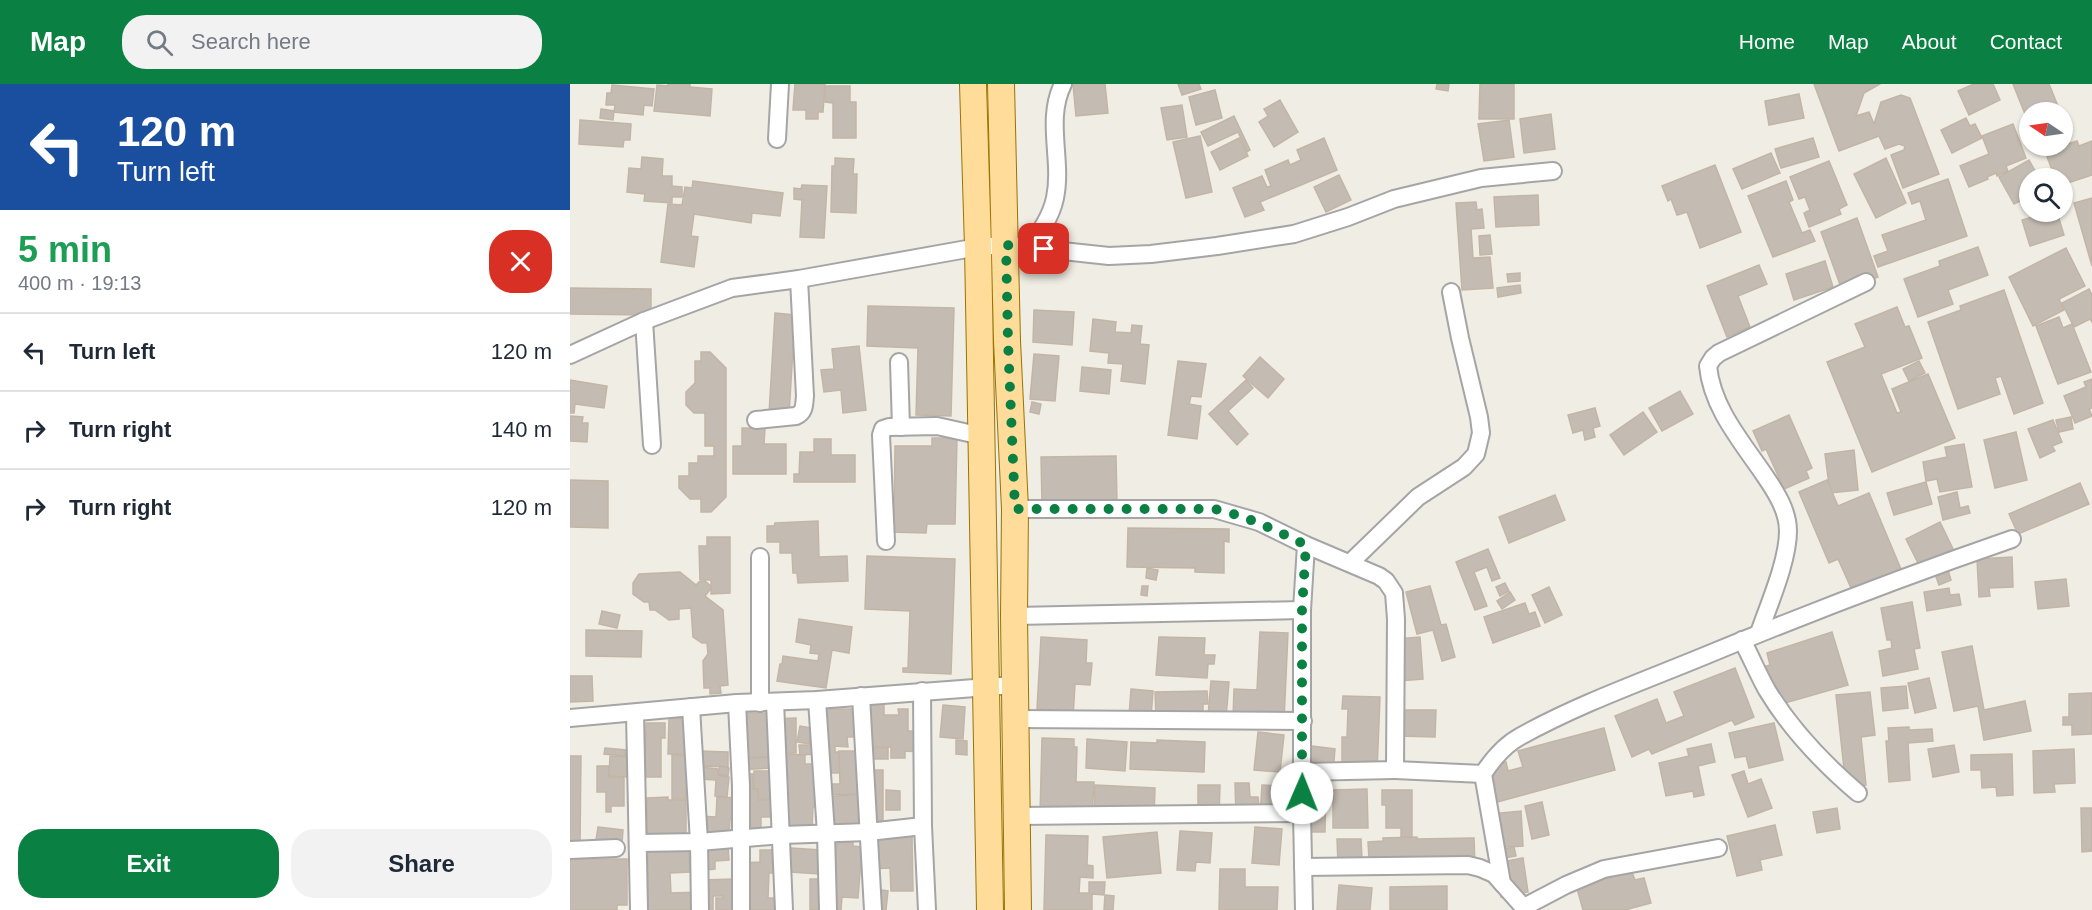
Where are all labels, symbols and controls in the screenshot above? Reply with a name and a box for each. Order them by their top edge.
search box [122,15,542,69]
text: Map [30,26,86,57]
icon: search [143,26,176,59]
text: Search here [191,29,311,54]
text: Home [1739,30,1795,53]
text: Map [1828,30,1869,53]
text: About [1902,30,1957,53]
text: Contact [1990,30,2062,53]
north arrow [2019,102,2073,156]
map controls [2019,102,2073,222]
icon: left [18,108,96,186]
text: 120 m [117,108,236,155]
text: Turn left [117,157,215,187]
button: search [2019,168,2073,222]
pin [1018,223,1069,274]
text: 5 min [18,229,112,270]
button: close [489,230,552,293]
icon: arrive [1027,232,1060,265]
text: 400 m · 19:13 [18,272,141,294]
icon: left [18,336,51,369]
text: Turn left [69,339,155,364]
text: 120 m [491,339,552,364]
icon: right [18,414,51,447]
text: Turn right [69,417,171,442]
text: 140 m [491,417,552,442]
icon: right [18,492,51,525]
text: Turn right [69,495,171,520]
text: 120 m [491,495,552,520]
position arrow [1270,761,1334,825]
button: Exit [18,829,279,898]
button: Share [291,829,552,898]

